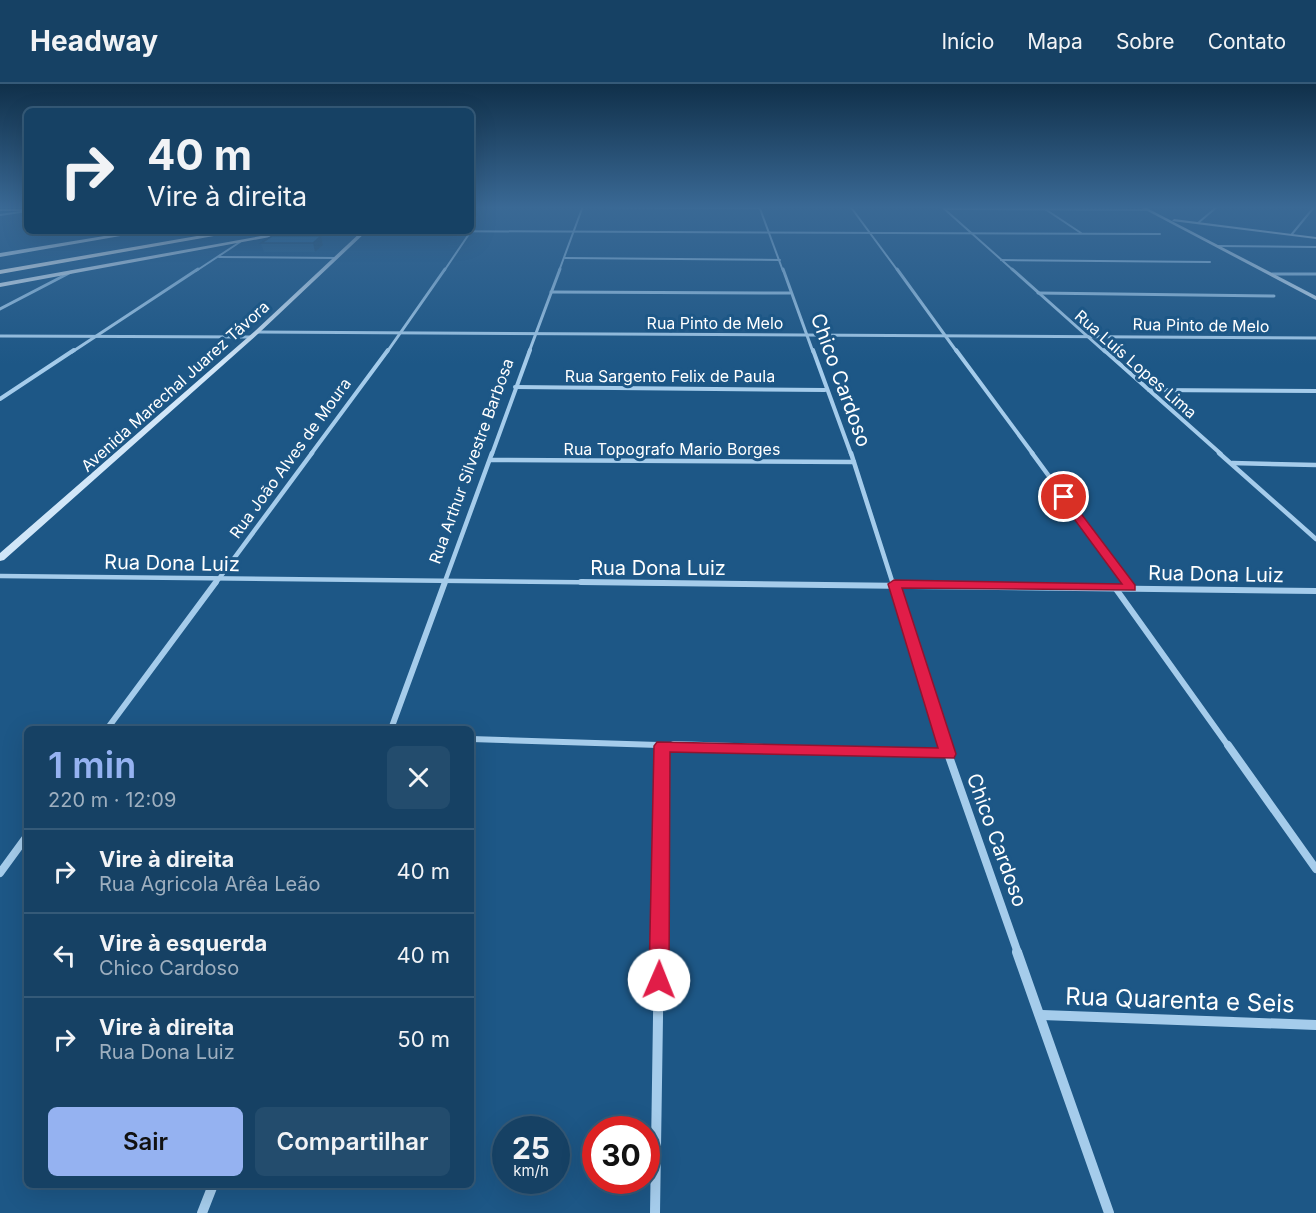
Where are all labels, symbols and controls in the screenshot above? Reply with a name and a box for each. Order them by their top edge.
text: Headway [30,24,158,58]
text: Início [941,29,994,54]
text: Mapa [1027,29,1083,54]
text: Sobre [1116,29,1175,54]
text: Contato [1208,29,1286,54]
text: 40 m [147,129,252,180]
icon: right [48,132,126,210]
text: Vire à direita [147,180,307,213]
street label: Avenida Marechal Juarez Távora [77,296,273,476]
street label: Rua Luís Lopes Lima [1071,306,1201,422]
street label: Chico Cardoso [806,310,876,450]
street label: Rua Pinto de Melo [647,313,783,333]
street label: Rua Pinto de Melo [1132,314,1270,336]
street label: Rua Arthur Silvestre Barbosa [424,356,518,566]
street label: Rua Sargento Felix de Paula [565,366,775,386]
street label: Rua João Alves de Moura [225,374,355,542]
street label: Rua Topografo Mario Borges [564,439,780,459]
pin [1038,471,1089,522]
icon: arrive [1047,480,1080,513]
street label: Rua Dona Luiz [104,550,240,576]
street label: Rua Dona Luiz [590,556,726,580]
street label: Rua Dona Luiz [1148,561,1284,587]
text: 1 min [48,743,136,787]
button: close [387,746,450,809]
street label: Chico Cardoso [962,770,1032,910]
text: 220 m · 12:09 [48,788,176,812]
text: Vire à direita [99,846,234,872]
icon: right [48,855,81,888]
text: 40 m [396,858,450,884]
text: Rua Agricola Arêa Leão [99,872,321,896]
text: Vire à esquerda [99,930,267,956]
icon: left [48,939,81,972]
text: 40 m [396,942,450,968]
position arrow [627,948,691,1012]
text: Chico Cardoso [99,956,239,980]
street label: Rua Quarenta e Seis [1065,982,1295,1018]
text: Vire à direita [99,1014,234,1040]
icon: right [48,1023,81,1056]
text: 50 m [397,1026,450,1052]
text: Rua Dona Luiz [99,1040,235,1064]
button: Sair [48,1107,243,1176]
button: Compartilhar [255,1107,450,1176]
speed limit sign: 30 [582,1116,660,1194]
text: 25 [512,1130,550,1166]
text: km/h [513,1161,549,1180]

